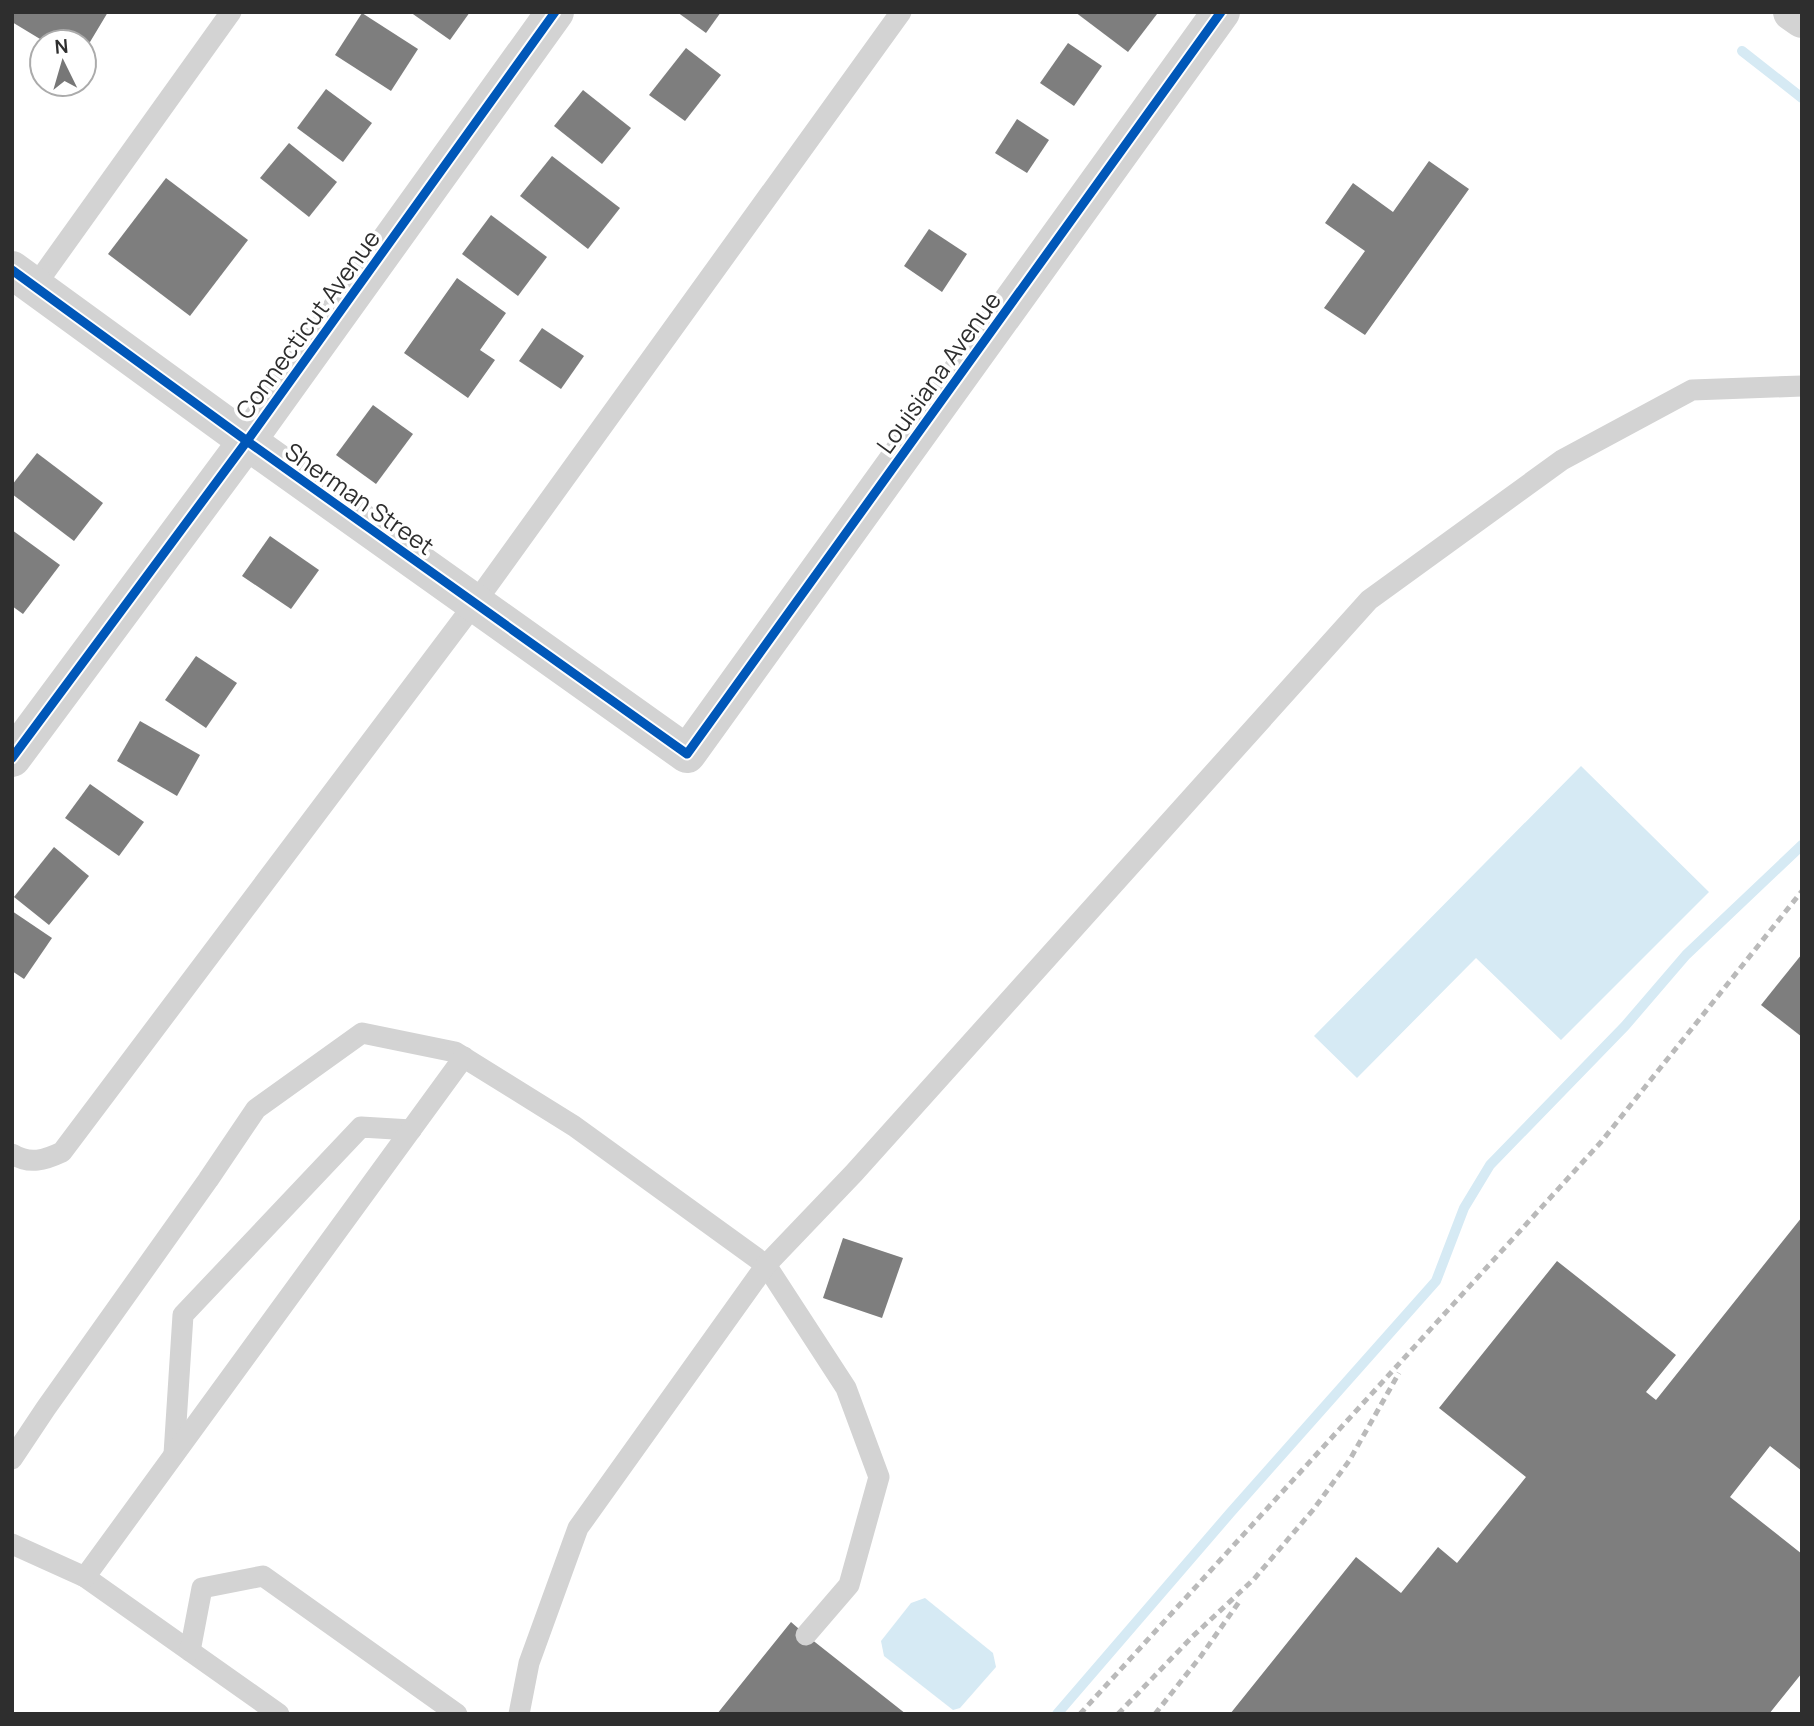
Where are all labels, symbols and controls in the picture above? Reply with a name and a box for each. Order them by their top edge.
north arrow [28,28,98,98]
text: N [54,33,69,60]
street label: Connecticut Avenue [227,223,387,425]
street label: Louisiana Avenue [868,284,1008,460]
street label: Sherman Street [279,434,441,562]

